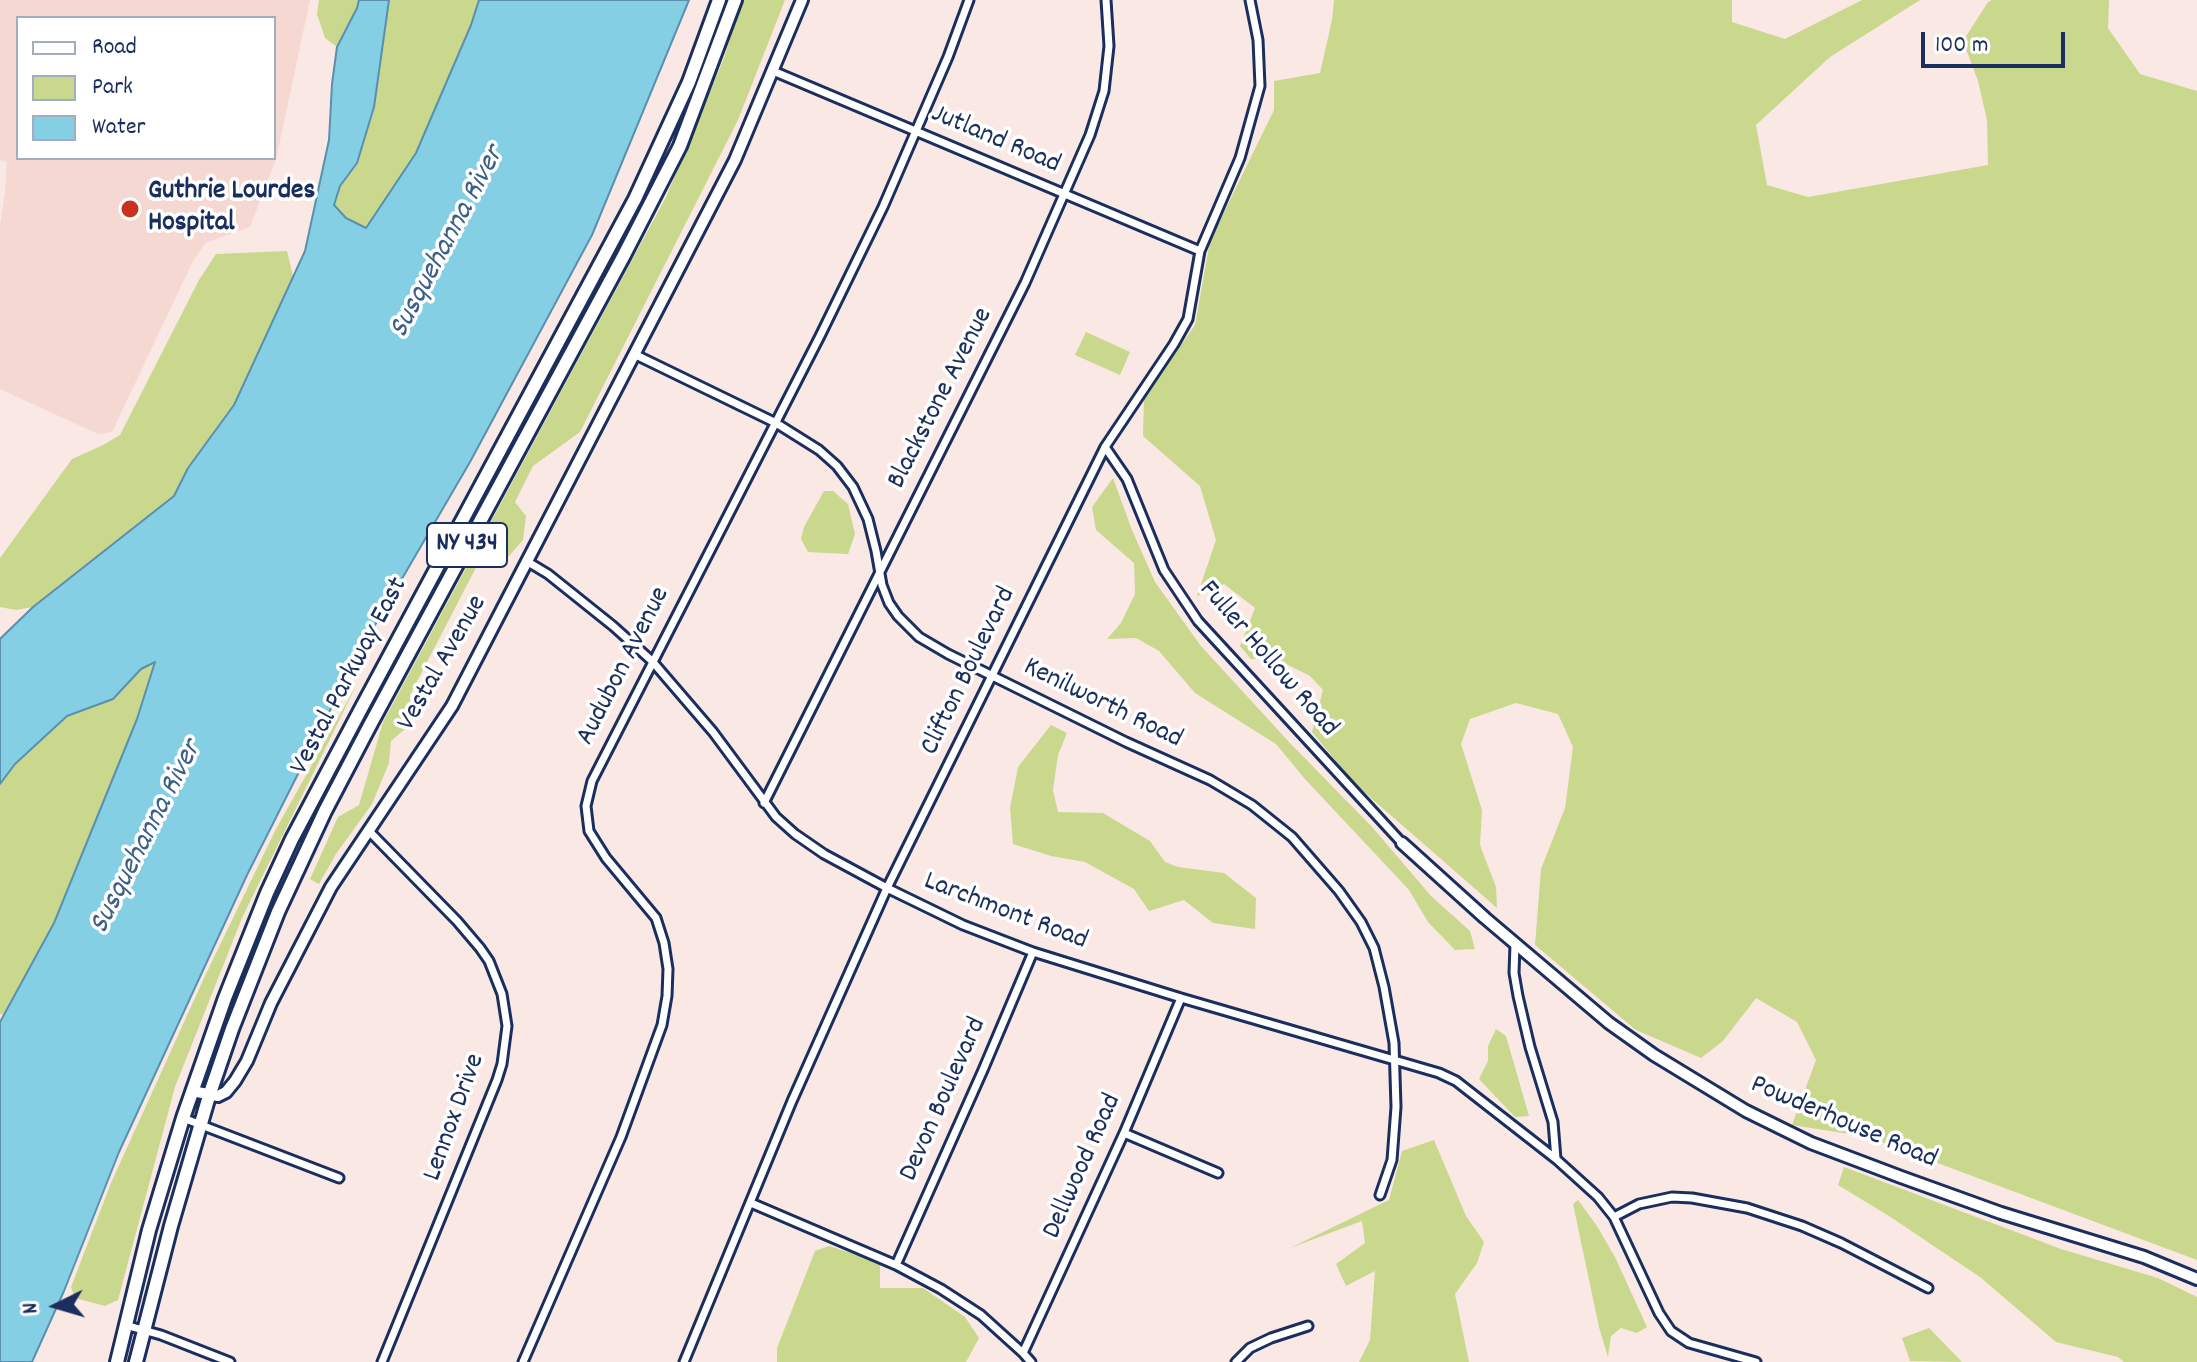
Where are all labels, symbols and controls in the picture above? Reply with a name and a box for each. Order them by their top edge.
legend [16,16,276,160]
scale bar [1925,16,2069,66]
text: 100 m [1935,29,1988,63]
text: Road [92,31,137,65]
text: Park [92,71,133,105]
street label: Jutland Road [925,99,1065,183]
text: Water [92,111,145,145]
water label: Susquehanna River [383,141,515,345]
place label: Guthrie Lourdes Hospital [148,176,315,242]
marker: Guthrie Lourdes Hospital [119,198,141,220]
street label: Blackstone Avenue [882,303,1002,495]
road number: NY 434 [427,523,507,567]
street label: Vestal Parkway East [285,573,417,781]
street label: Fuller Hollow Road [1190,575,1344,745]
street label: Audubon Avenue [571,582,679,752]
street label: Clifton Boulevard [915,583,1025,761]
street label: Vestal Avenue [392,590,496,738]
street label: Kenilworth Road [1017,652,1187,758]
water label: Susquehanna River [84,736,212,940]
street label: Larchmont Road [918,866,1092,960]
street label: Devon Boulevard [894,1013,996,1187]
street label: Lennox Drive [417,1050,495,1186]
street label: Powderhouse Road [1745,1070,1941,1178]
street label: Dellwood Road [1037,1089,1131,1245]
north arrow [16,1266,96,1346]
text: N [16,1301,48,1315]

